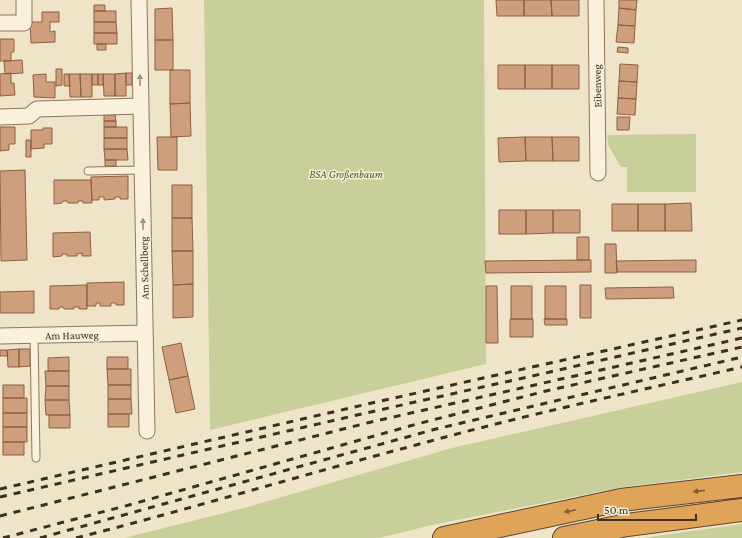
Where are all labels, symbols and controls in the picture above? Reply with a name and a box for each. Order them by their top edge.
street label: Eibenweg [591,64,604,108]
one-way arrow [137,73,143,86]
park label: BSA Großenbaum [309,168,383,181]
one-way arrow [140,217,146,230]
street label: Am Schellberg [137,236,152,300]
street label: Am Hauweg [45,329,100,342]
one-way arrow [693,488,705,494]
scale bar [598,496,696,522]
text: 50 m [604,503,629,517]
one-way arrow [564,508,576,514]

